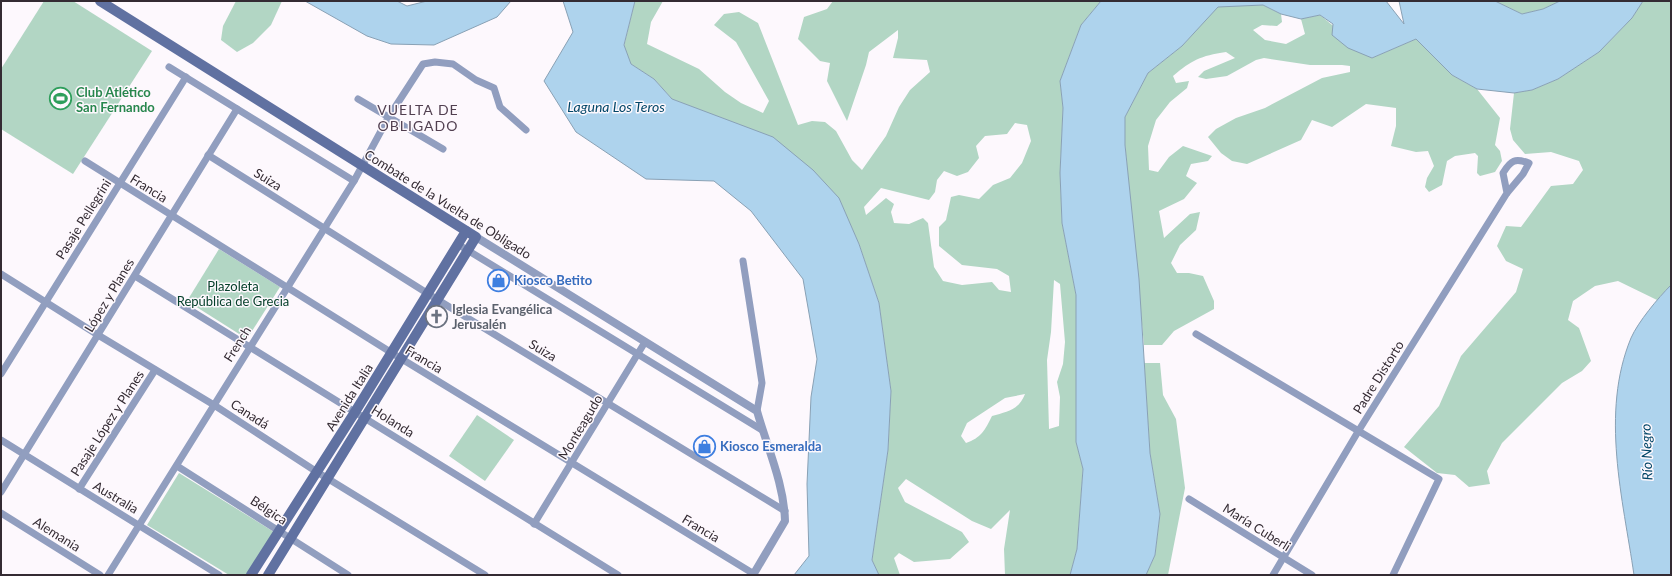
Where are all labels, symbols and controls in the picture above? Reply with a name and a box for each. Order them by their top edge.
place label: Club Atlético San Fernando [76,84,155,115]
sports icon: Club Atlético San Fernando [48,86,74,112]
water label: Laguna Los Teros [567,98,665,115]
district label: VUELTA DE OBLIGADO [377,101,459,134]
street label: Combate de la Vuelta de Obligado [362,146,534,262]
street label: Suiza [251,164,285,194]
street label: Francia [127,170,171,206]
street label: Pasaje Pellegrini [52,176,114,262]
street label: López y Planes [81,255,138,335]
shop icon: Kiosco Betito [486,267,512,293]
place label: Kiosco Betito [514,272,593,288]
park label: Plazoleta República de Grecia [177,278,289,309]
place label: Iglesia Evangélica Jerusalén [452,301,552,332]
church icon: Iglesia Evangélica Jerusalén [424,303,450,329]
street label: French [220,323,254,365]
street label: Suiza [526,336,560,364]
street label: Padre Distorto [1349,337,1407,417]
street label: Francia [402,342,446,376]
street label: Avenida Italia [322,360,376,434]
street label: Pasaje López y Planes [67,367,147,479]
street label: Monteagudo [554,392,606,462]
street label: Canadá [228,396,272,432]
street label: Holanda [369,402,417,440]
water label: Río Negro [1637,423,1655,481]
shop icon: Kiosco Esmeralda [691,433,717,459]
place label: Kiosco Esmeralda [720,438,822,454]
street label: Australia [90,477,142,517]
street label: Bélgica [248,492,290,528]
street label: María Cuberli [1220,500,1294,554]
street label: Francia [679,511,723,545]
street label: Alemania [30,513,84,555]

